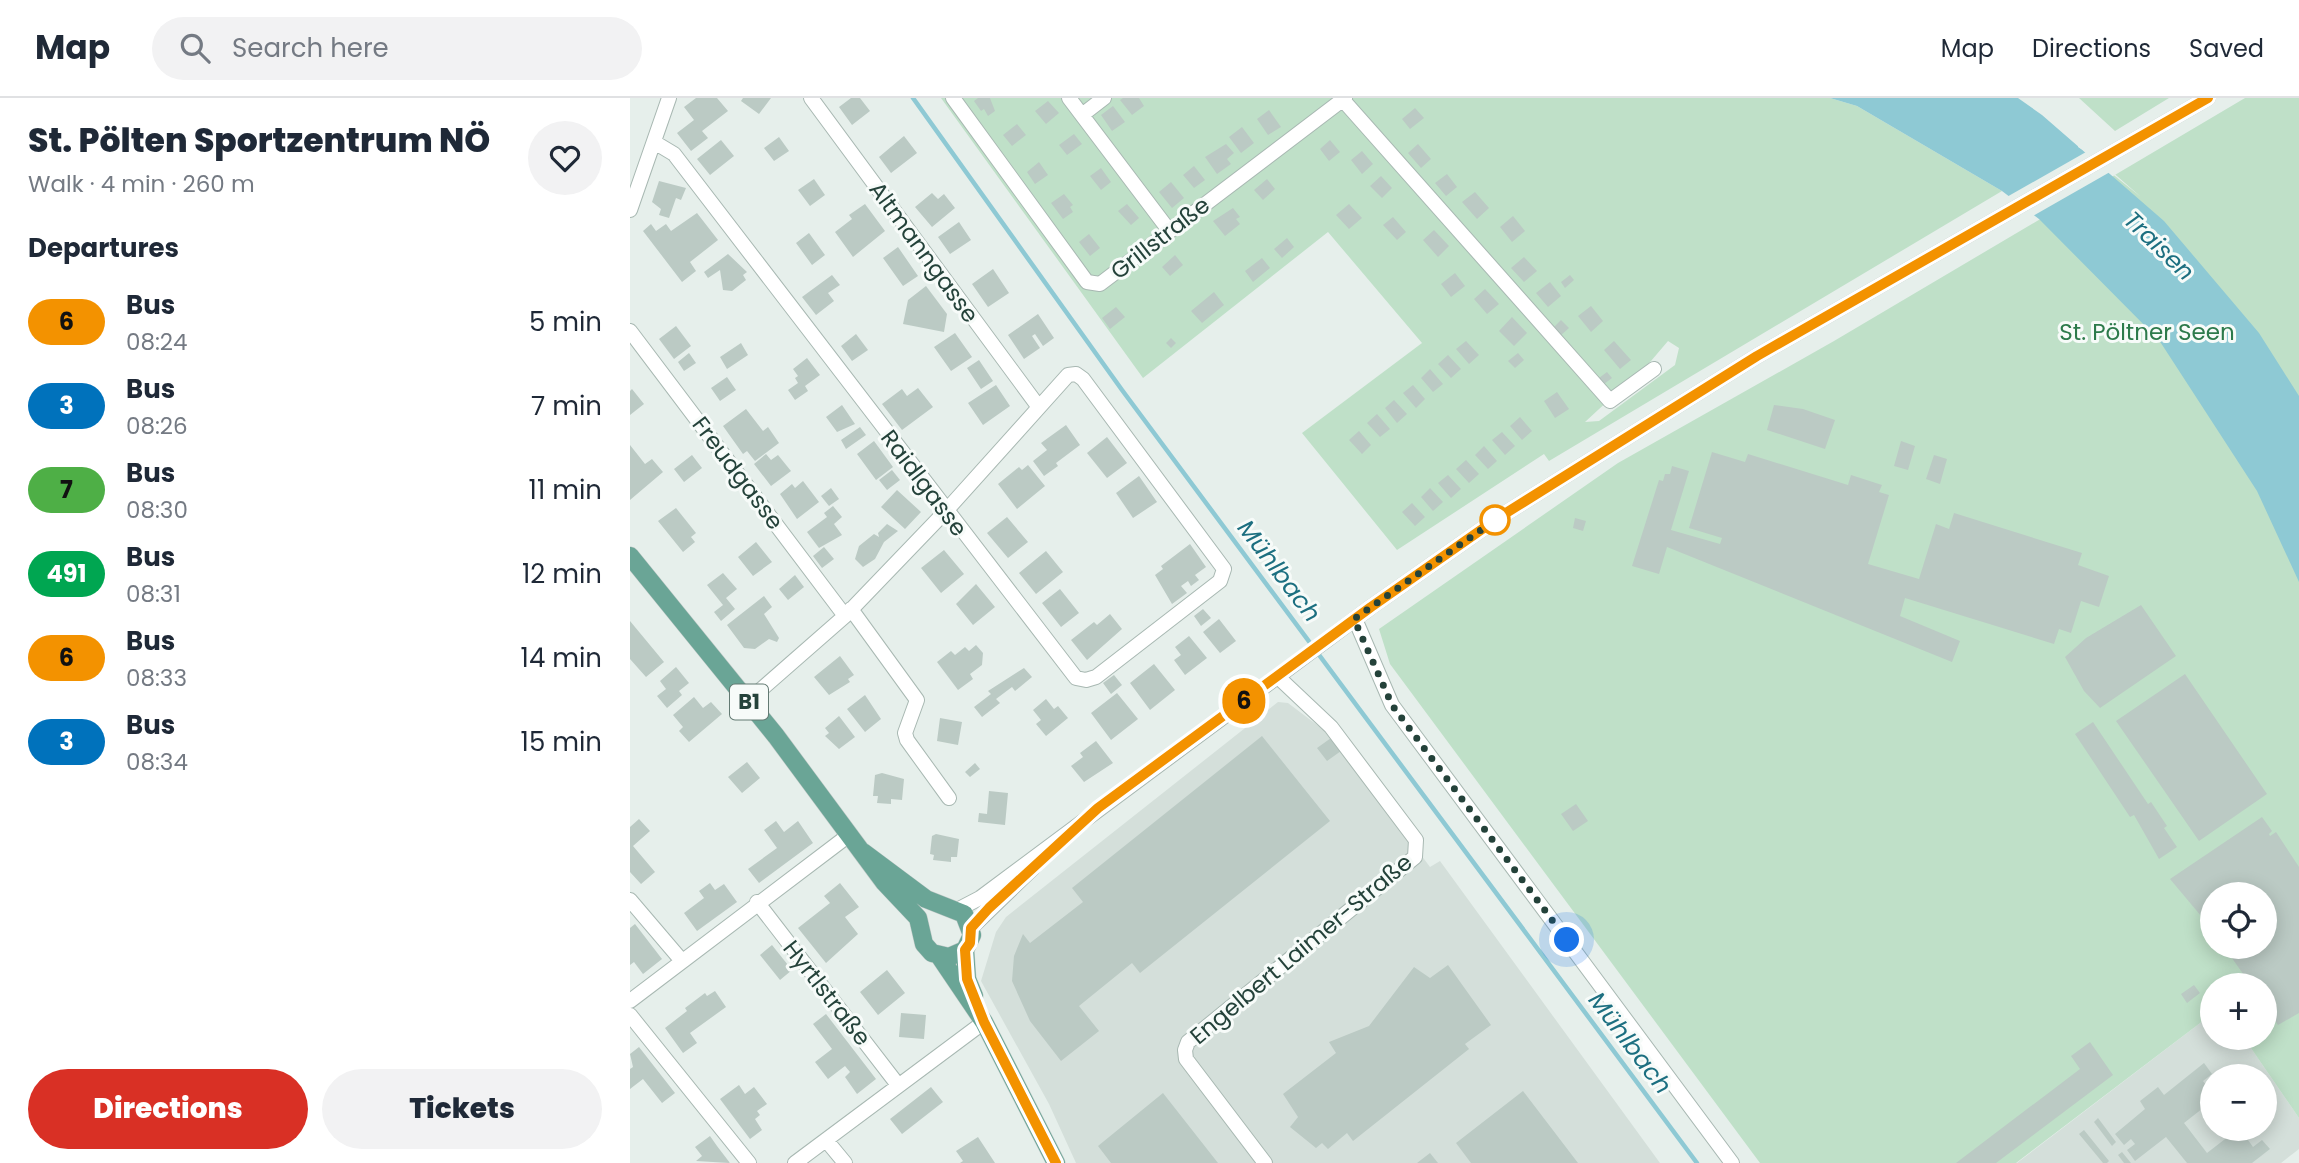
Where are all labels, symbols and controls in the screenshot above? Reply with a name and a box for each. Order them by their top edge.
search box [152,17,642,80]
text: Map [35,24,110,71]
icon: search [176,29,214,67]
text: Search here [232,30,389,66]
text: Map [1941,32,1994,65]
text: Directions [2032,32,2151,65]
text: Saved [2189,32,2264,65]
text: St. Pölten Sportzentrum NÖ [28,117,490,164]
button: heart [528,121,602,195]
text: Walk · 4 min · 260 m [28,168,255,200]
street label: Altmanngasse [862,175,986,329]
street label: Grillstraße [1104,189,1216,287]
water label: Traisen [2117,204,2202,288]
text: Departures [28,230,179,266]
text: Bus [126,287,175,323]
text: 5 min [529,304,602,340]
text: 6 [59,305,74,338]
park label: St. Pöltner Seen [2059,316,2235,348]
text: 08:24 [126,326,188,358]
text: Bus [126,371,175,407]
text: 7 min [531,388,602,424]
text: 3 [59,389,74,422]
text: 08:26 [126,410,188,442]
street label: Freudgasse [685,410,791,536]
street label: Raidlgasse [873,423,975,543]
text: Bus [126,455,175,491]
text: 11 min [529,472,602,508]
text: 7 [60,473,73,506]
text: 08:30 [126,494,188,526]
unlabelled marker [1480,505,1510,535]
water label: Mühlbach [1230,513,1329,628]
text: Bus [126,539,175,575]
text: 12 min [522,556,602,592]
text: 491 [46,557,87,590]
text: 08:31 [126,578,181,610]
text: Bus [126,623,175,659]
text: 14 min [521,640,602,676]
text: 6 [59,641,74,674]
text: 08:33 [126,662,187,694]
line badge: 6 [1221,678,1267,724]
road number: B1 [730,684,768,720]
text: 6 [1236,684,1252,717]
text: Bus [126,707,175,743]
text: 15 min [521,724,602,760]
text: 3 [59,725,74,758]
text: 08:34 [126,746,188,778]
street label: Engelbert Laimer-Straße [1183,846,1419,1052]
map controls [2200,882,2277,1141]
button: locate [2200,882,2277,959]
your location [1549,922,1584,957]
street label: Hyrtlstraße [776,934,878,1052]
button: + [2200,973,2277,1050]
water label: Mühlbach [1581,985,1680,1100]
button: − [2200,1064,2277,1141]
button: Directions [28,1069,308,1149]
button: Tickets [322,1069,602,1149]

